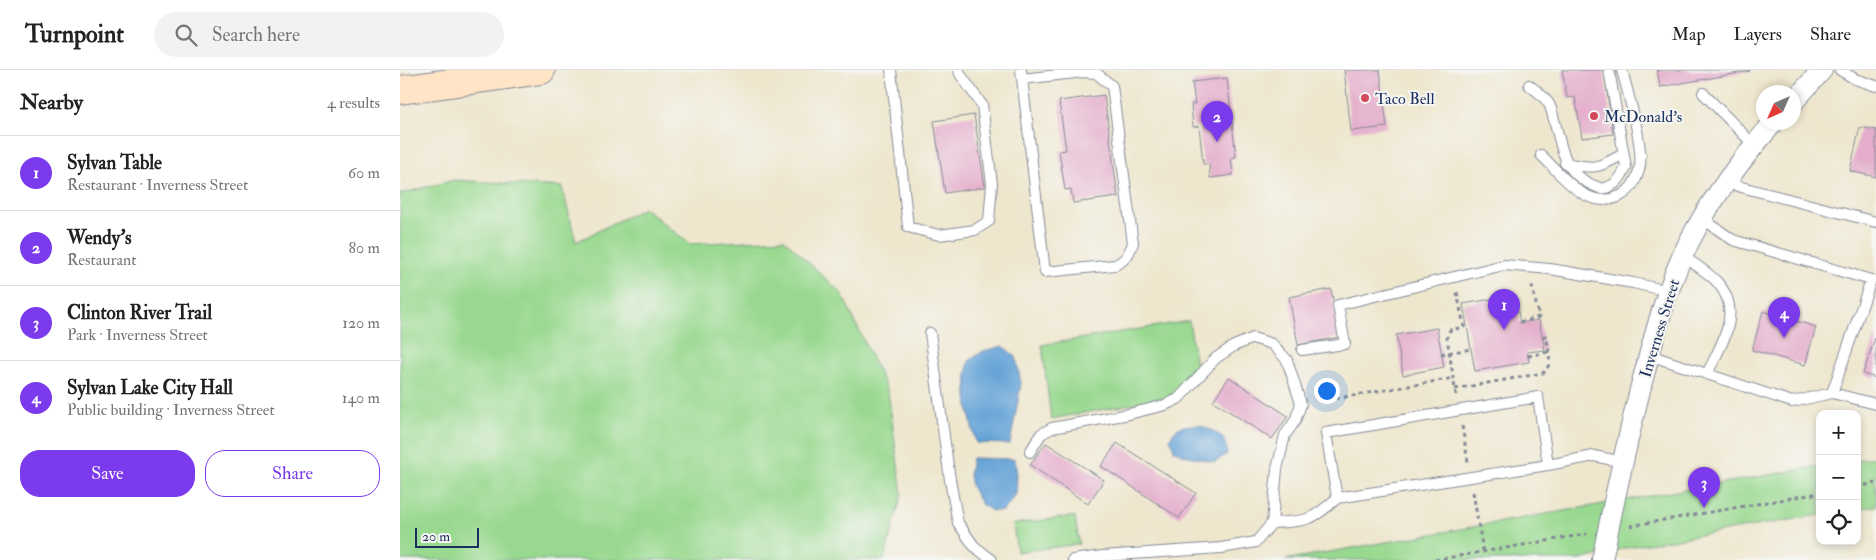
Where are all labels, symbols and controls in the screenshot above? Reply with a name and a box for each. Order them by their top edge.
search box [154,12,504,57]
text: Turnpoint [25,19,124,50]
icon: search [172,21,200,49]
text: Search here [212,23,300,47]
text: Map [1672,23,1706,46]
text: Layers [1734,23,1782,46]
text: Share [1810,23,1851,46]
north arrow [1756,85,1801,130]
text: Nearby [20,89,83,116]
place label: Taco Bell [1375,89,1435,109]
marker: Taco Bell [1359,92,1371,104]
text: 4 results [327,93,380,113]
pin: 2 [1201,101,1233,142]
place label: McDonald's [1604,107,1682,127]
marker: McDonald's [1588,110,1600,122]
text: Sylvan Table [67,151,162,175]
text: 1 [33,163,39,183]
text: 60 m [348,163,380,183]
text: Restaurant · Inverness Street [67,175,248,195]
text: Wendy's [67,226,132,250]
text: 2 [32,238,40,258]
text: 80 m [349,238,380,258]
text: Restaurant [67,250,136,270]
street label: Inverness Street [1636,277,1684,380]
pin: 1 [1488,289,1520,330]
pin: 4 [1768,297,1800,338]
text: Clinton River Trail [67,301,212,325]
text: 3 [33,313,39,333]
text: 120 m [342,313,380,333]
text: Park · Inverness Street [67,325,208,345]
text: Sylvan Lake City Hall [67,376,233,400]
your location [1314,378,1340,404]
text: 4 [32,388,40,408]
text: 140 m [342,388,380,408]
text: Public building · Inverness Street [67,400,275,420]
map controls [1816,410,1861,545]
button: + [1816,410,1861,455]
button: Save [20,450,195,497]
button: Share [205,450,380,497]
button: − [1816,455,1861,500]
pin: 3 [1688,467,1720,508]
button: locate [1816,500,1861,545]
scale bar [415,525,479,548]
text: 20 m [422,528,450,545]

